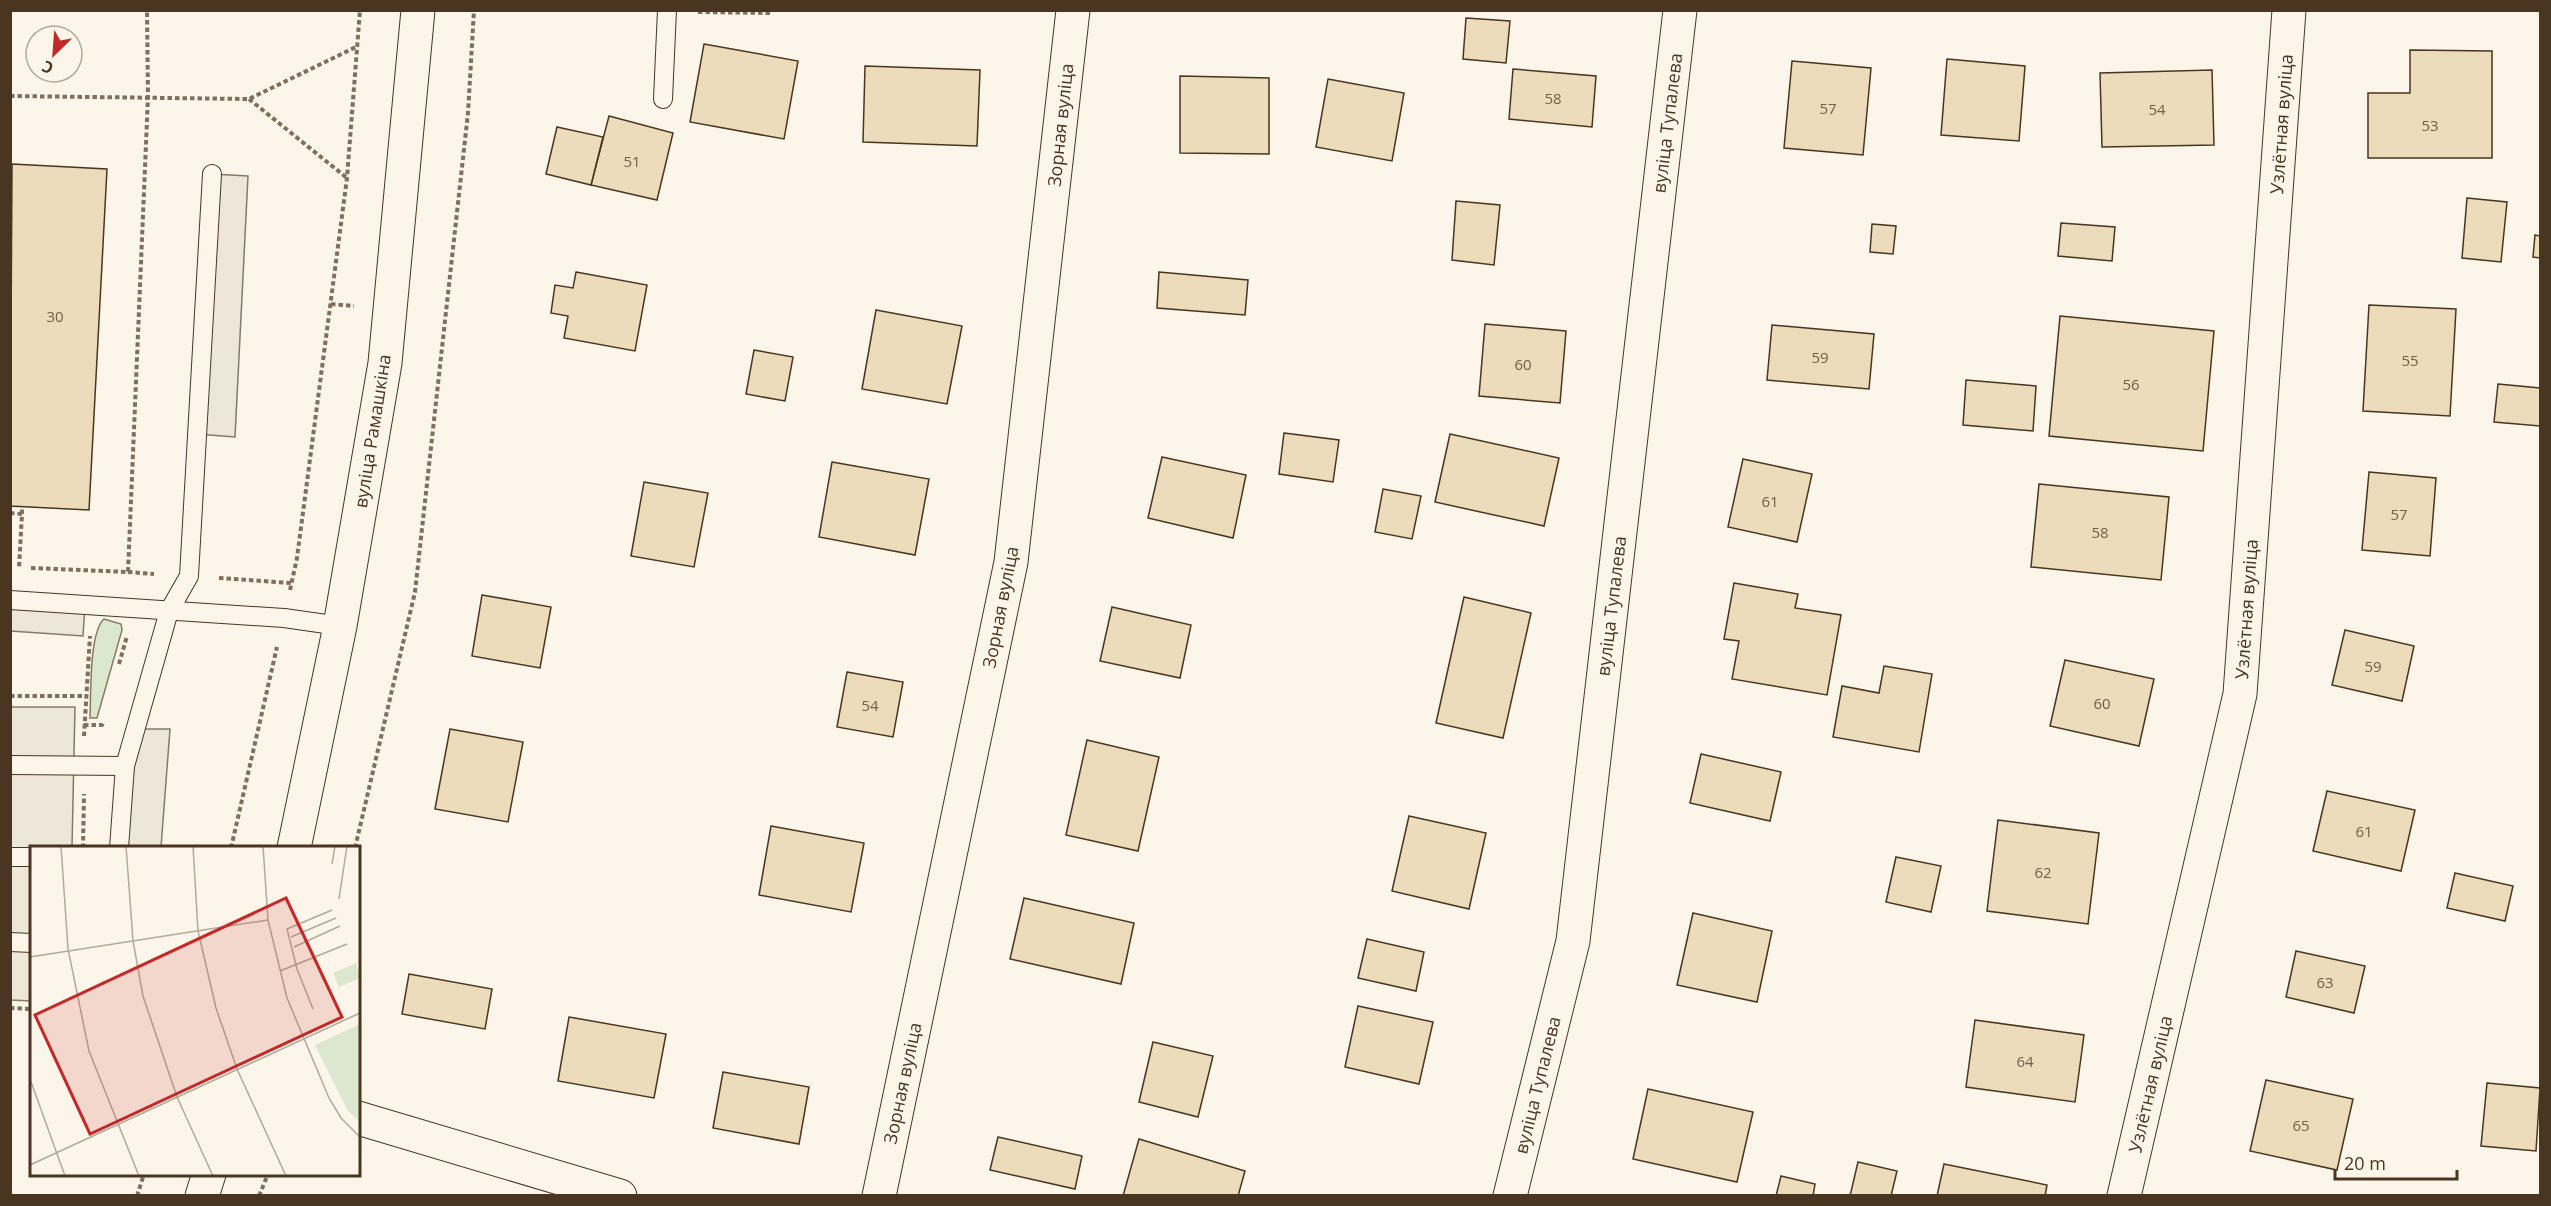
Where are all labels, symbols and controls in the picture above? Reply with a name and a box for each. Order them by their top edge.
north arrow [24,24,84,84]
street label: вуліца Тупалева [1646,52,1688,194]
street label: Узлётная вуліца [2264,53,2298,195]
text: С [38,55,57,80]
street label: Зорная вуліца [1042,62,1078,188]
house number: 58 [1544,88,1562,108]
house number: 57 [1819,98,1837,118]
house number: 54 [2148,99,2166,119]
house number: 53 [2421,115,2439,135]
house number: 51 [623,151,641,171]
house number: 30 [46,306,64,326]
house number: 59 [1811,347,1829,367]
house number: 55 [2401,350,2419,370]
street label: вуліца Рамашкіна [348,352,396,510]
house number: 60 [1514,354,1532,374]
house number: 56 [2122,374,2140,394]
house number: 61 [1761,491,1779,511]
house number: 57 [2390,504,2408,524]
house number: 58 [2091,522,2109,542]
street label: вуліца Тупалева [1590,535,1632,677]
street label: Узлётная вуліца [2229,538,2263,680]
street label: Зорная вуліца [976,544,1024,670]
house number: 59 [2364,656,2382,676]
house number: 60 [2093,693,2111,713]
house number: 54 [861,695,879,715]
house number: 61 [2355,821,2373,841]
inset map [30,846,360,1176]
house number: 62 [2034,862,2052,882]
house number: 63 [2316,972,2334,992]
street label: Узлётная вуліца [2123,1013,2177,1155]
street label: вуліца Тупалева [1508,1014,1566,1156]
street label: Зорная вуліца [877,1020,927,1146]
house number: 64 [2016,1051,2034,1071]
house number: 65 [2292,1115,2310,1135]
scale bar [2335,1143,2456,1181]
text: 20 m [2344,1151,2386,1175]

